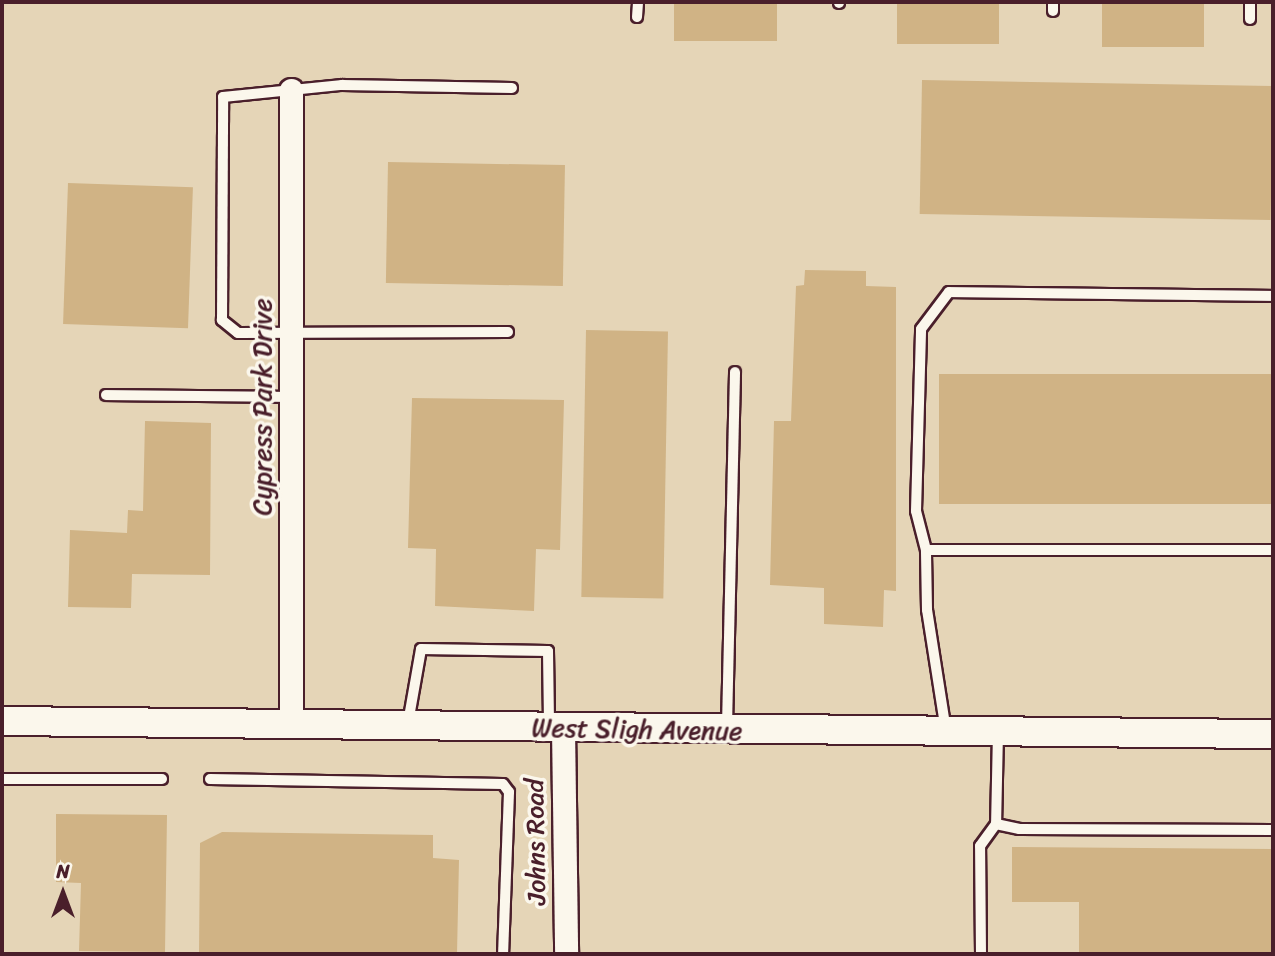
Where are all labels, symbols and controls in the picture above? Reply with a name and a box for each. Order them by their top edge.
street label: Cypress Park Drive [247,298,279,516]
street label: West Sligh Avenue [531,713,743,747]
street label: Johns Road [519,779,553,905]
text: N [56,855,70,888]
north arrow [28,858,98,928]

